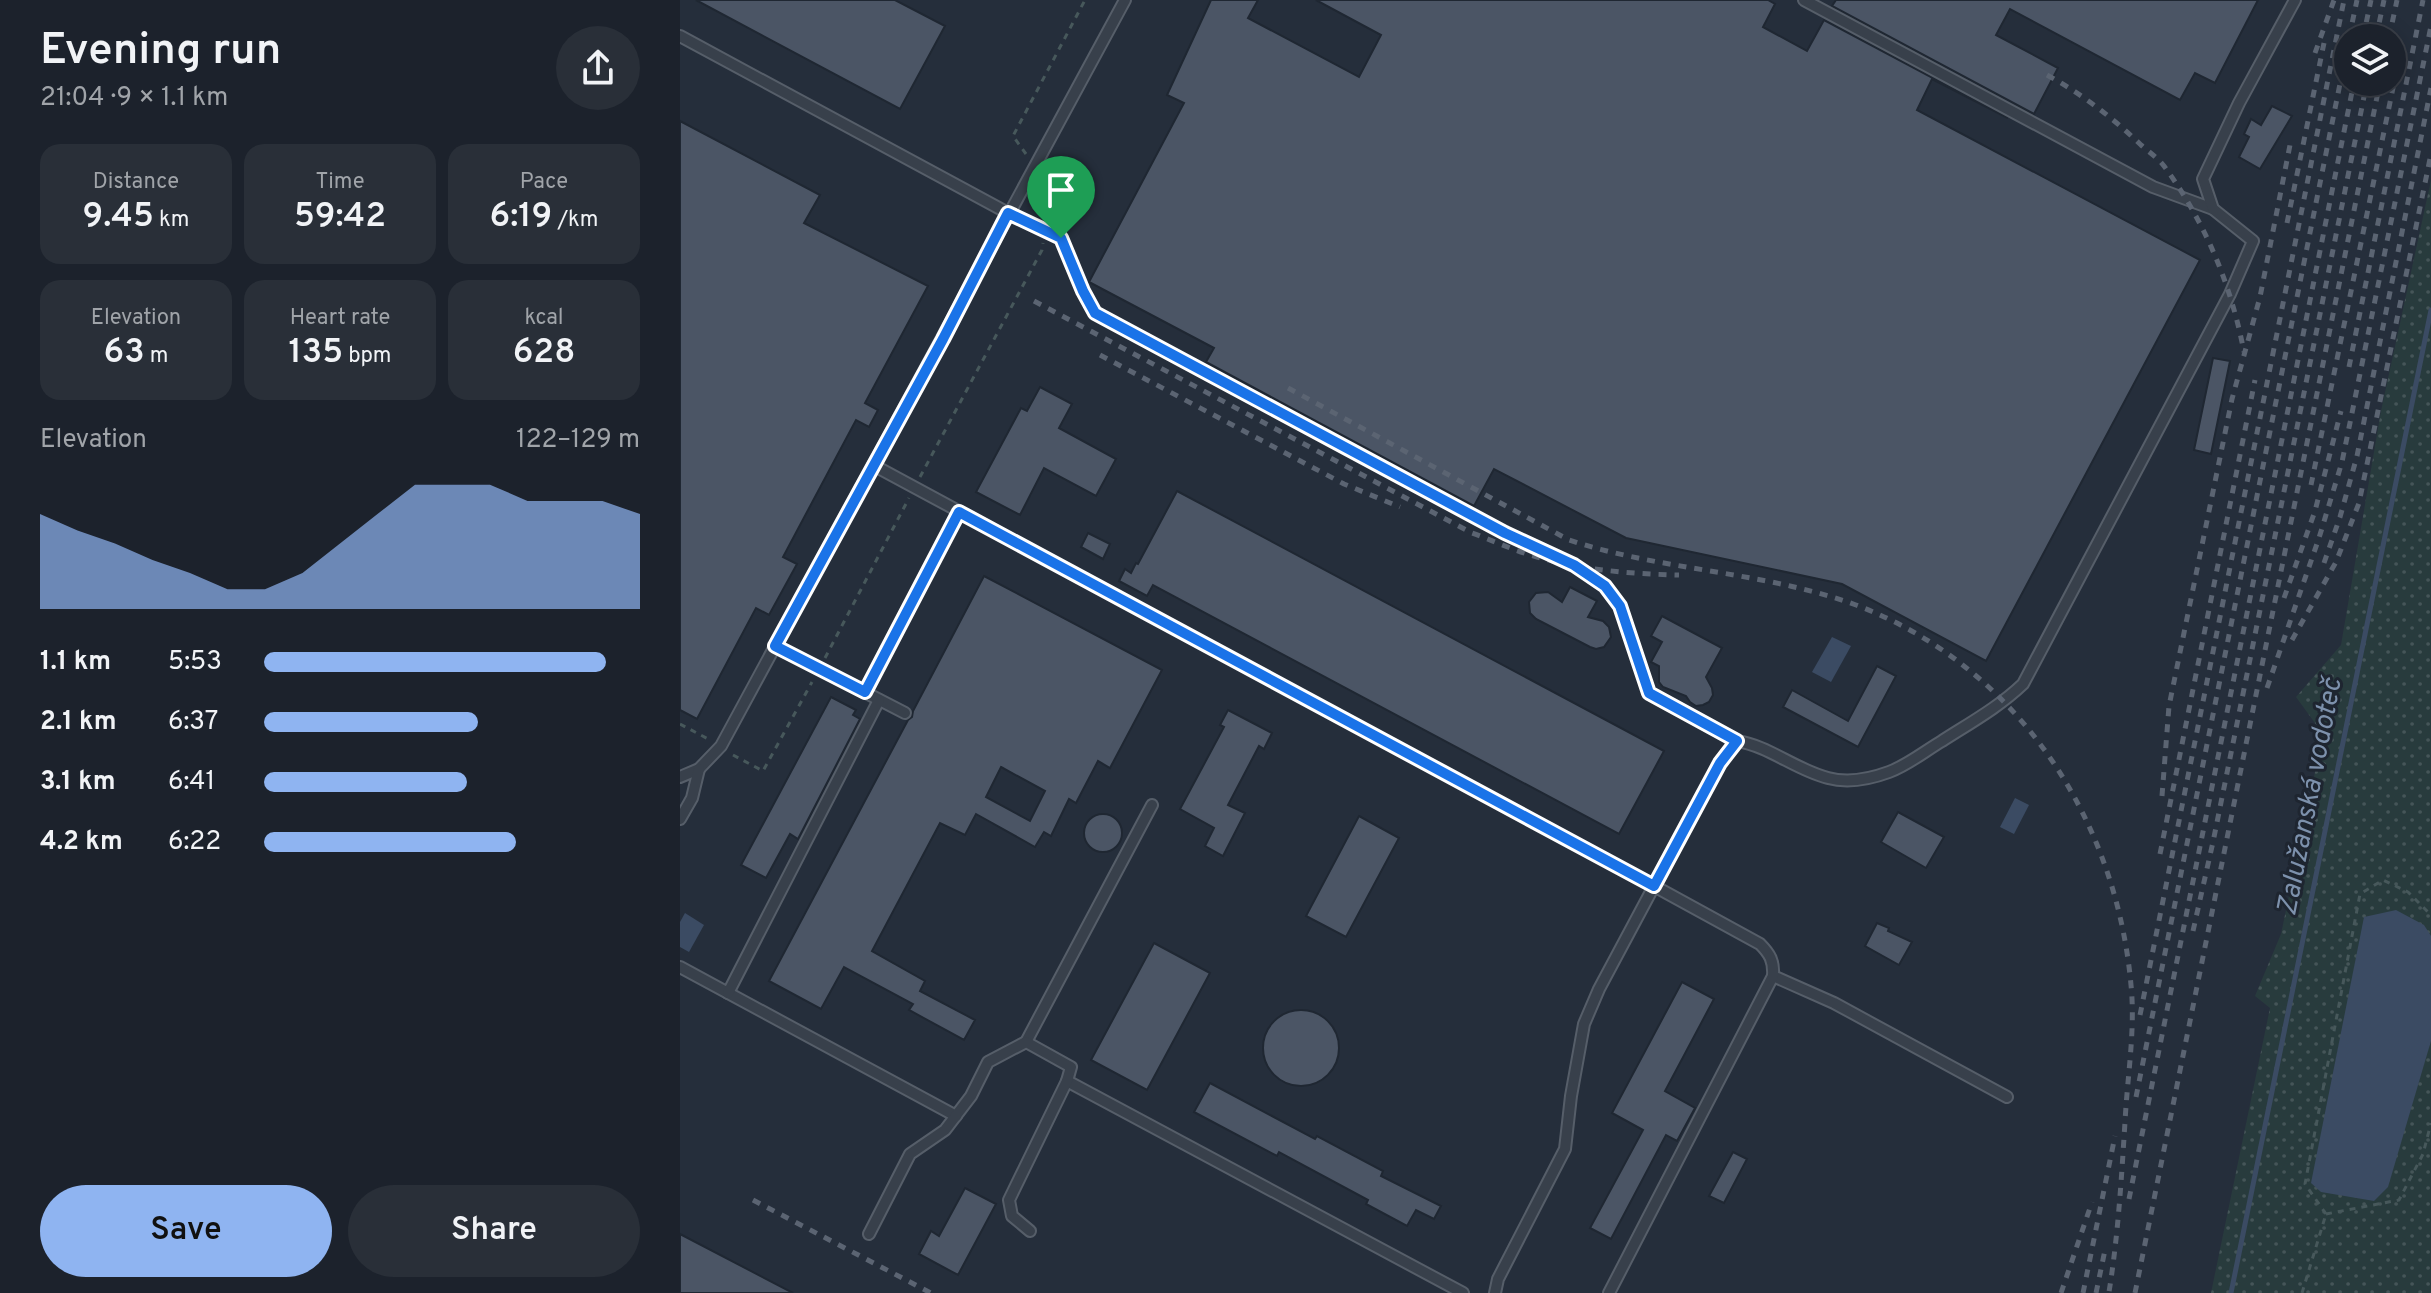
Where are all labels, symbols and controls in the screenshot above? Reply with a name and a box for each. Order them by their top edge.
text: Evening run [40,24,281,80]
map controls [2334,24,2406,96]
button: layers [2334,24,2406,96]
button: share [556,26,640,110]
text: 21:04 · 9 × 1.1 km [40,82,228,115]
pin [1027,156,1095,238]
icon: arrive [1039,168,1083,212]
text: Distance [93,169,179,196]
text: Time [315,169,365,196]
text: Pace [520,169,568,196]
text: 9.45 [83,196,154,239]
text: 59:42 [294,196,386,239]
text: 6:19 [490,196,552,239]
text: km [154,207,189,234]
text: /km [552,207,598,234]
text: Elevation [91,305,181,332]
text: Heart rate [290,305,390,332]
text: kcal [524,305,564,332]
text: 63 [104,332,145,375]
text: 135 [289,332,343,375]
text: 628 [513,332,575,375]
text: m [145,343,168,370]
text: bpm [343,343,391,370]
text: Elevation [40,424,147,457]
text: 122–129 m [516,424,640,457]
text: 1.1 km [40,646,111,679]
text: 5:53 [168,646,222,679]
water label: Zalužanská vodoteč [2270,673,2352,919]
text: 2.1 km [40,706,116,739]
text: 6:37 [168,706,218,739]
text: 3.1 km [40,766,116,799]
text: 6:41 [168,766,215,799]
text: 4.2 km [40,826,123,859]
text: 6:22 [168,826,221,859]
button: Save [40,1185,332,1277]
button: Share [348,1185,640,1277]

